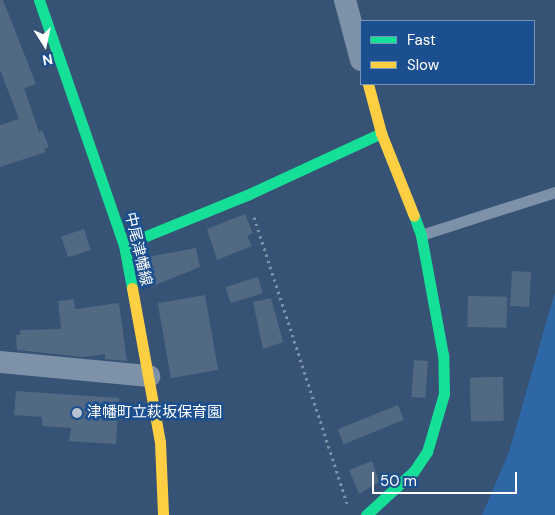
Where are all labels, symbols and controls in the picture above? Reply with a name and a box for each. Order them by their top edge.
north arrow [20,20,70,70]
legend [360,20,535,85]
text: Fast [407,30,436,50]
text: N [41,50,54,70]
text: Slow [407,55,439,75]
street label: 中尾津幡線 [121,210,155,288]
place label: 津幡町立萩坂保育園 [87,404,222,422]
marker: 津幡町立萩坂保育園 [71,407,83,419]
scale bar [375,462,520,494]
text: 50 m [380,471,417,491]

